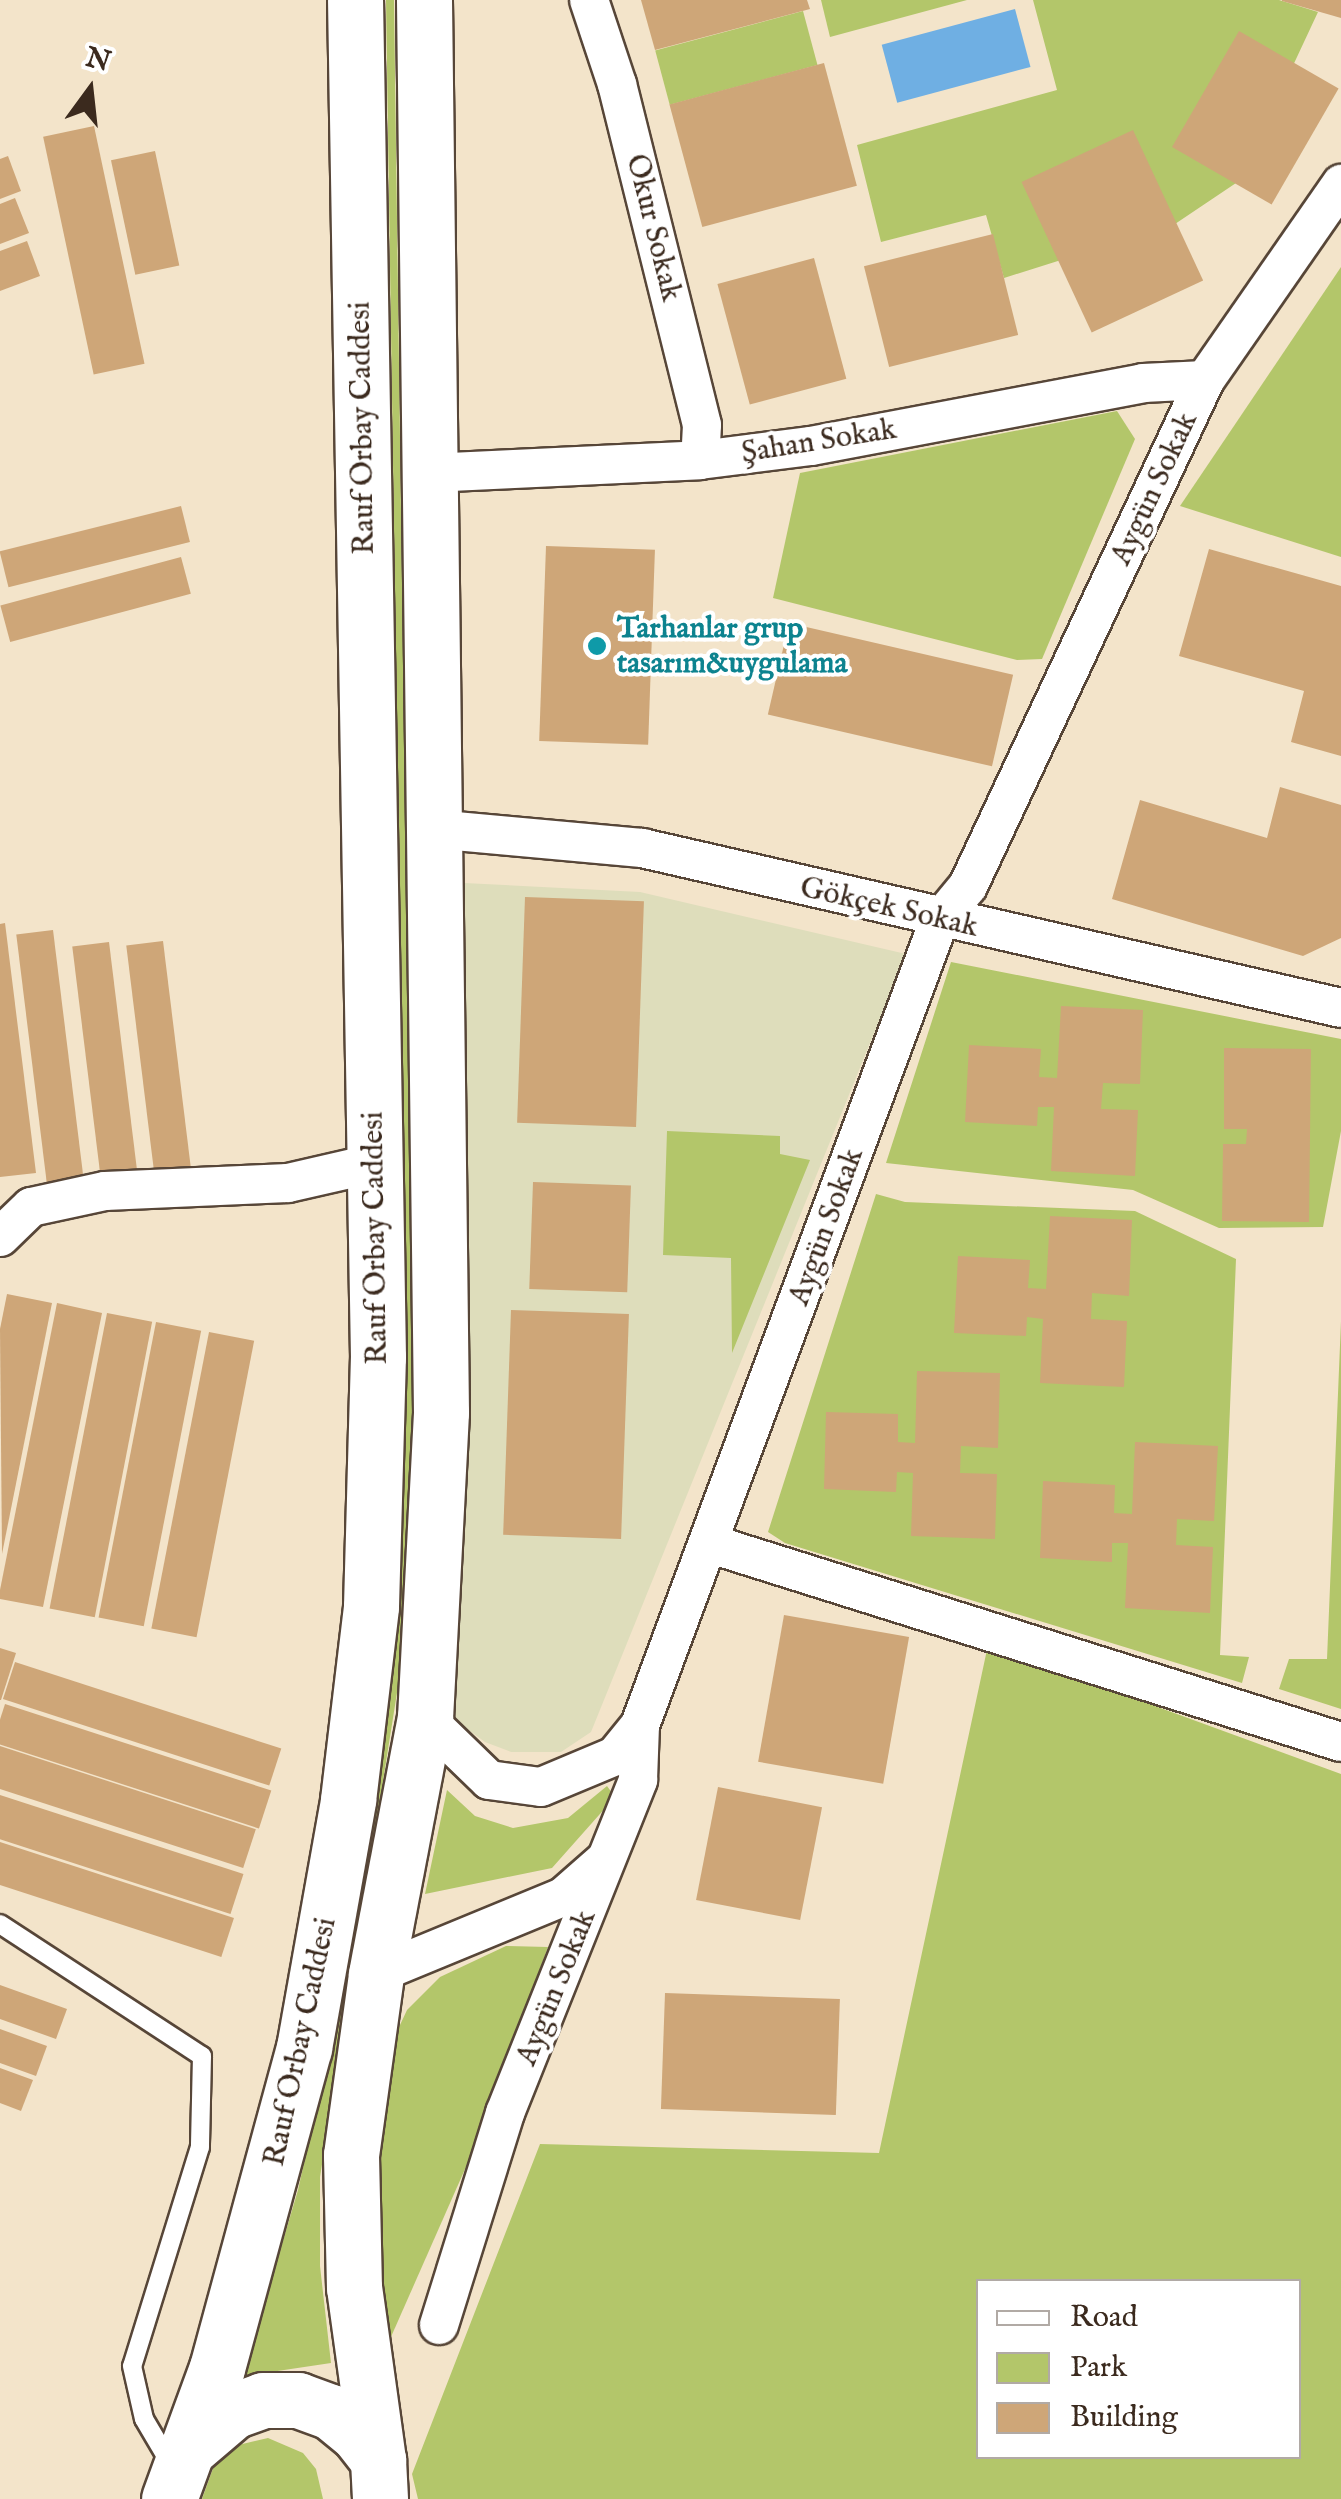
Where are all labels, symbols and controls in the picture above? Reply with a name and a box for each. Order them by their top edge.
north arrow [40,40,140,140]
text: N [82,40,114,81]
street label: Okur Sokak [617,151,689,305]
street label: Rauf Orbay Caddesi [343,301,383,555]
street label: Aygün Sokak [1104,407,1206,571]
street label: Şahan Sokak [739,412,899,472]
place label: Tarhanlar grup tasarım&uygulama [617,611,847,682]
marker: Tarhanlar grup tasarım&uygulama [586,635,608,657]
street label: Gökçek Sokak [796,870,982,946]
street label: Rauf Orbay Caddesi [356,1111,396,1365]
street label: Aygün Sokak [782,1144,872,1310]
street label: Aygün Sokak [509,1905,605,2071]
street label: Rauf Orbay Caddesi [257,1914,345,2170]
legend [976,2279,1301,2459]
text: Road [1070,2299,1138,2337]
text: Park [1070,2349,1127,2387]
text: Building [1070,2399,1178,2437]

